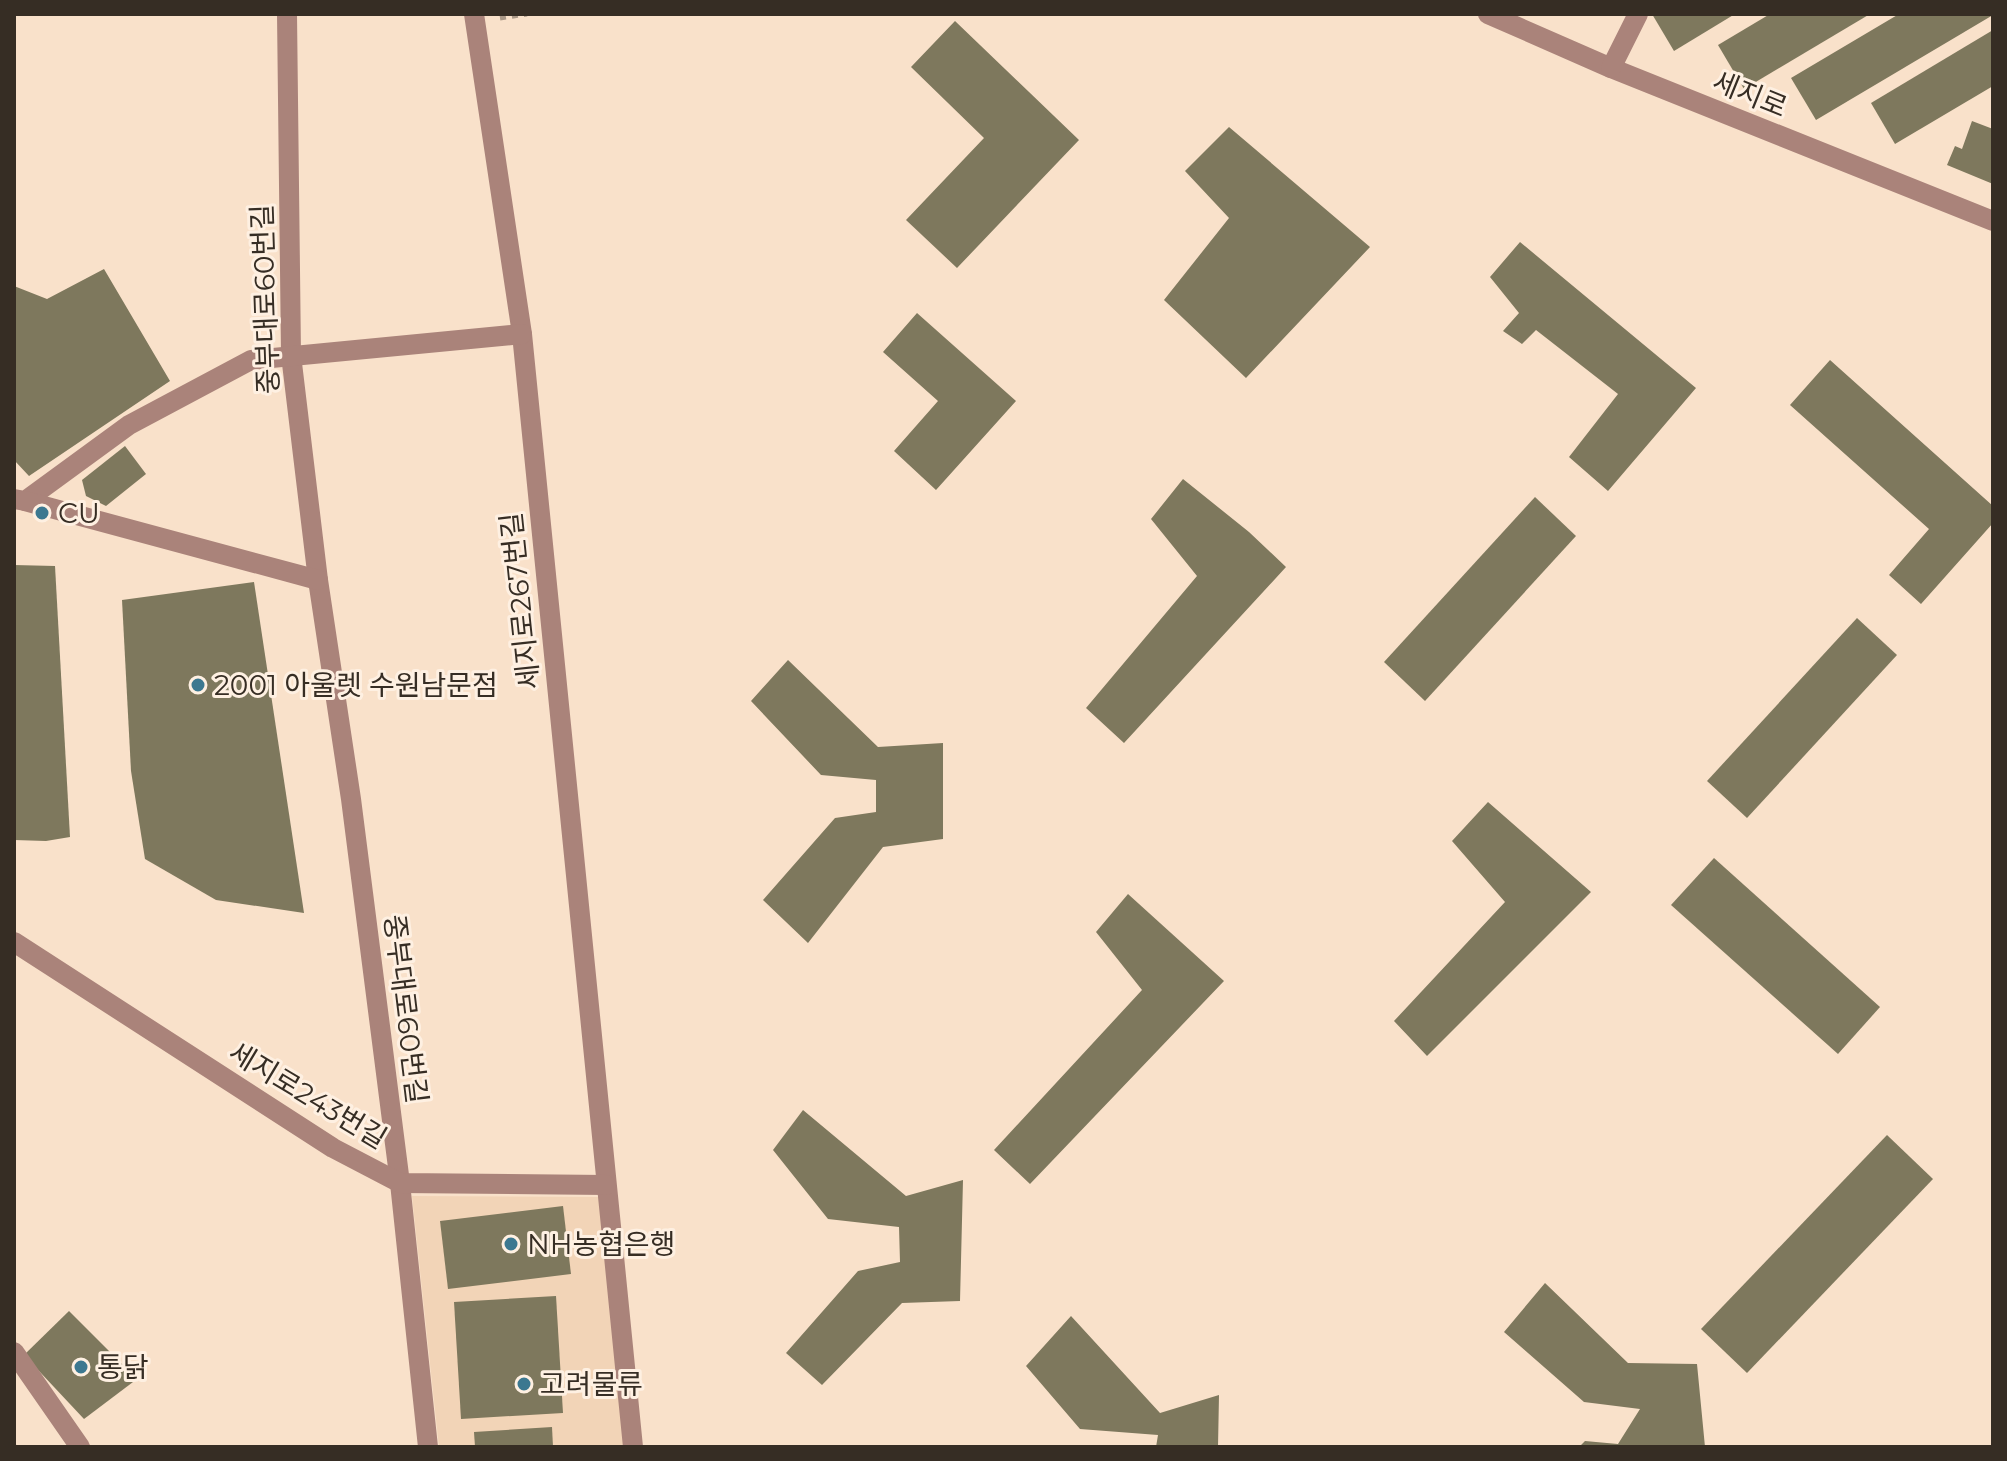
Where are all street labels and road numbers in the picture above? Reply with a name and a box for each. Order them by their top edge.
street label: 세지로 [1708,64,1792,124]
street label: 중부대로60번길 [245,203,285,395]
street label: 세지로267번길 [494,511,546,691]
street label: 중부대로60번길 [378,913,434,1105]
street label: 세지로243번길 [223,1035,393,1155]

